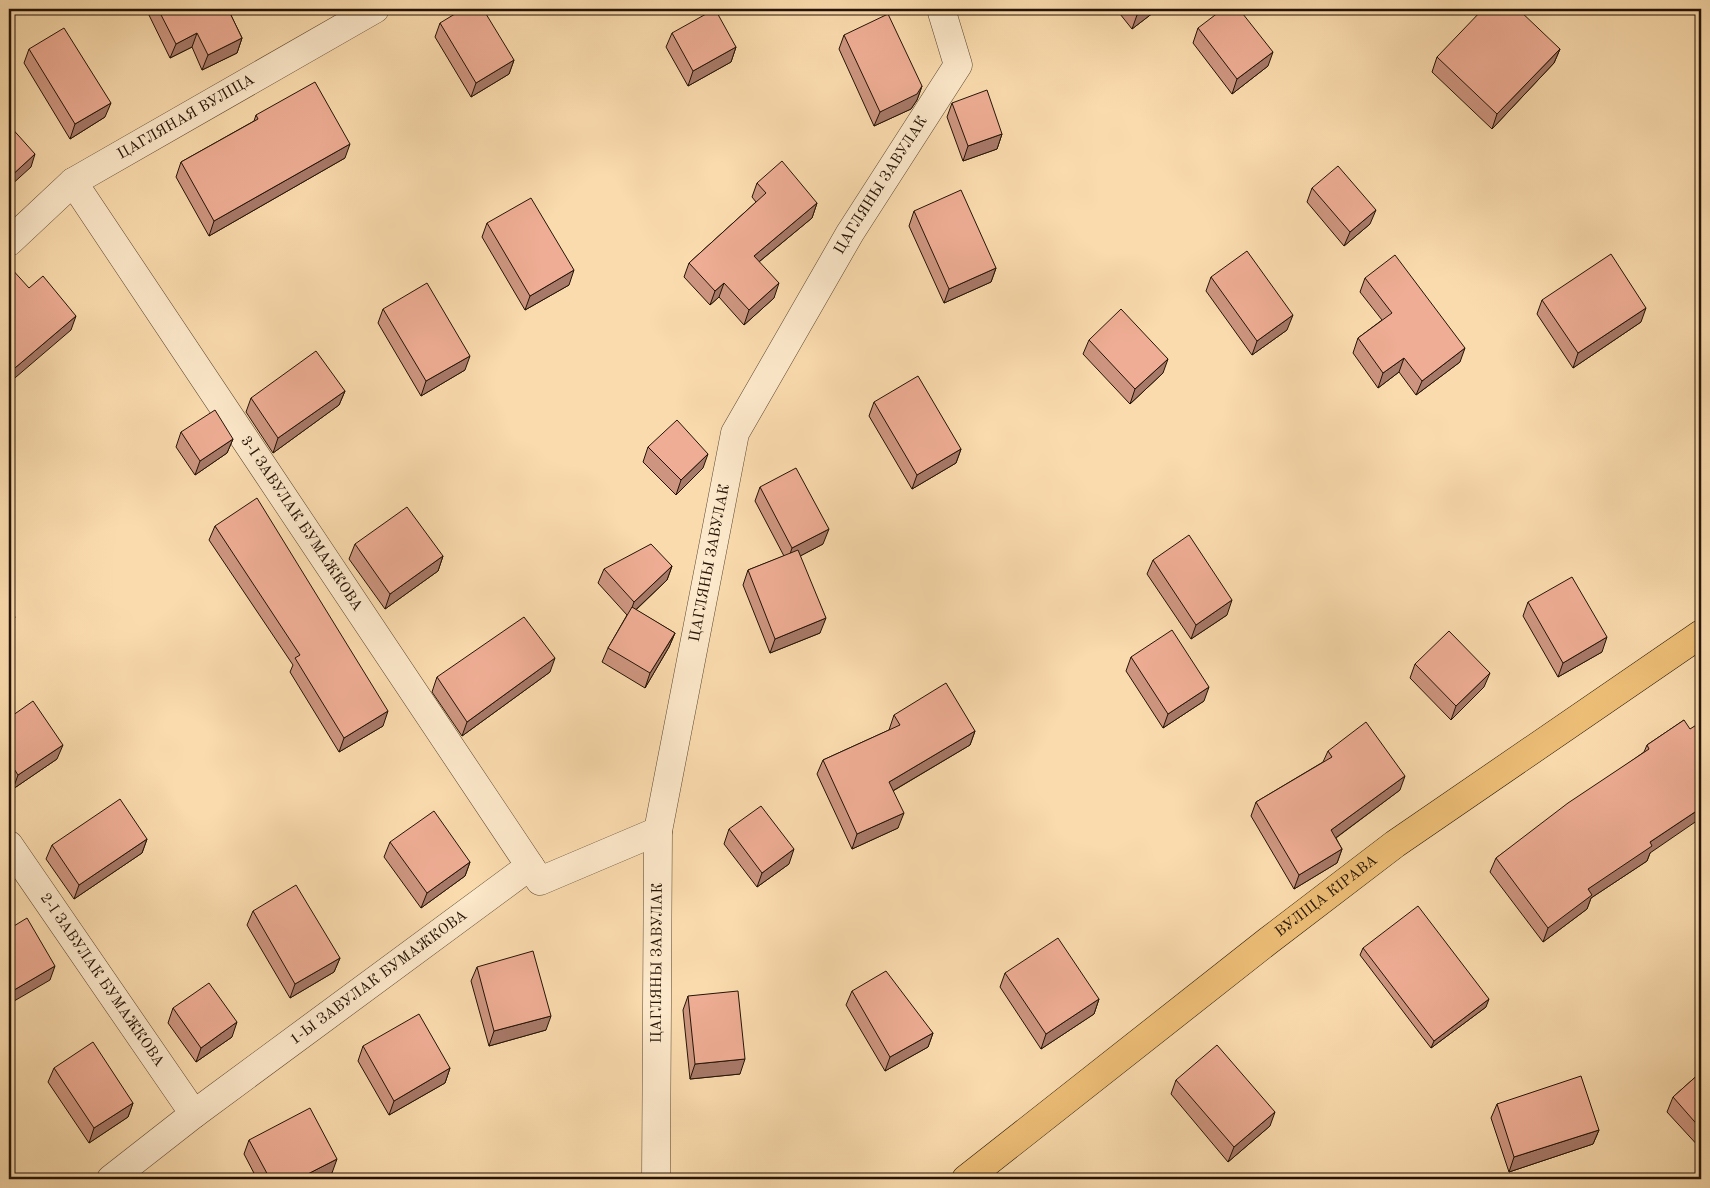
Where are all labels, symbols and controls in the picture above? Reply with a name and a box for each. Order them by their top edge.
street label: ЦАГЛЯНАЯ ВУЛІЦА [115,72,258,162]
street label: ЦАГЛЯНЫ ЗАВУЛАК [832,114,931,257]
street label: 3-І ЗАВУЛАК БУМАЖКОВА [238,434,365,614]
street label: ЦАГЛЯНЫ ЗАВУЛАК [687,483,732,643]
street label: ВУЛІЦА КІРАВА [1273,852,1381,940]
street label: ЦАГЛЯНЫ ЗАВУЛАК [649,883,665,1043]
street label: 2-І ЗАВУЛАК БУМАЖКОВА [37,891,167,1070]
street label: 1-Ы ЗАВУЛАК БУМАЖКОВА [288,907,470,1048]

